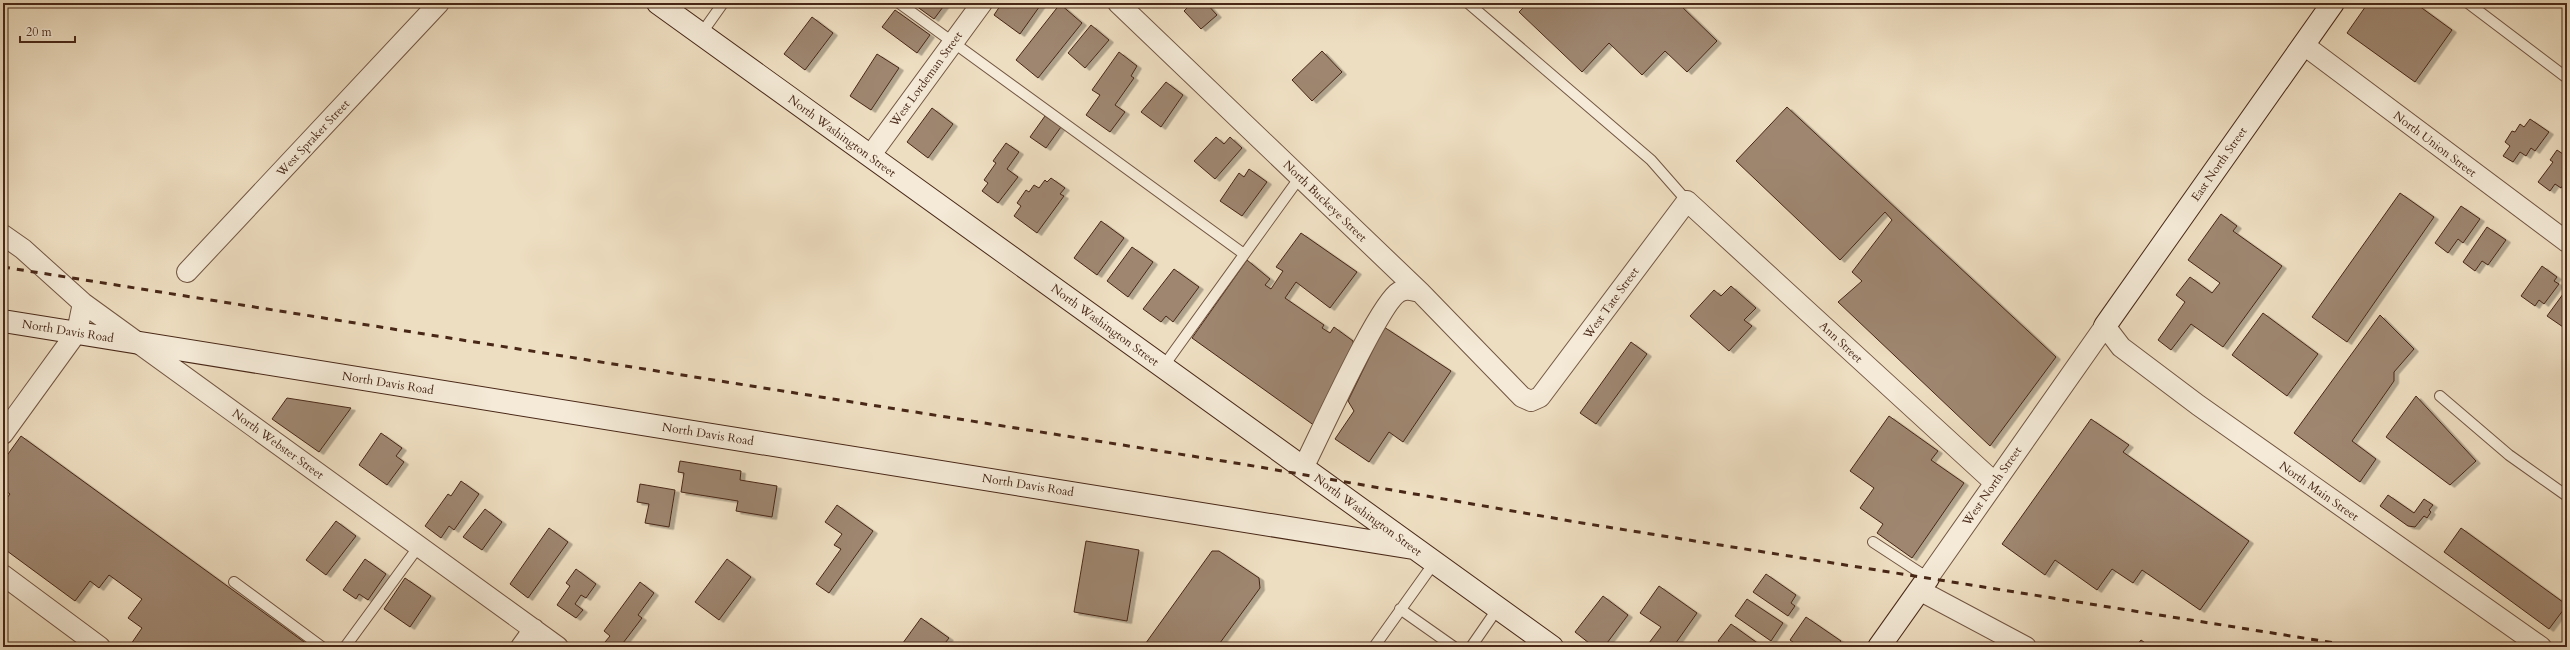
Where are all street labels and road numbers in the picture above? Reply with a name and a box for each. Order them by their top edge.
street label: West Lordeman Street [885,28,966,131]
street label: North Washington Street [785,91,899,181]
street label: West Spraker Street [272,96,353,181]
street label: North Union Street [2390,107,2480,181]
street label: East North Street [2187,124,2251,204]
street label: North Buckeye Street [1280,157,1371,245]
street label: West Tate Street [1579,264,1643,343]
street label: North Washington Street [1048,280,1162,370]
street label: North Davis Road [21,316,116,346]
street label: Ann Street [1816,318,1866,366]
street label: North Davis Road [341,368,436,398]
street label: North Webster Street [229,405,327,483]
street label: North Davis Road [661,419,756,449]
street label: West North Street [1958,443,2025,530]
street label: North Main Street [2276,458,2362,524]
street label: North Davis Road [981,470,1076,500]
street label: North Washington Street [1311,470,1425,560]

